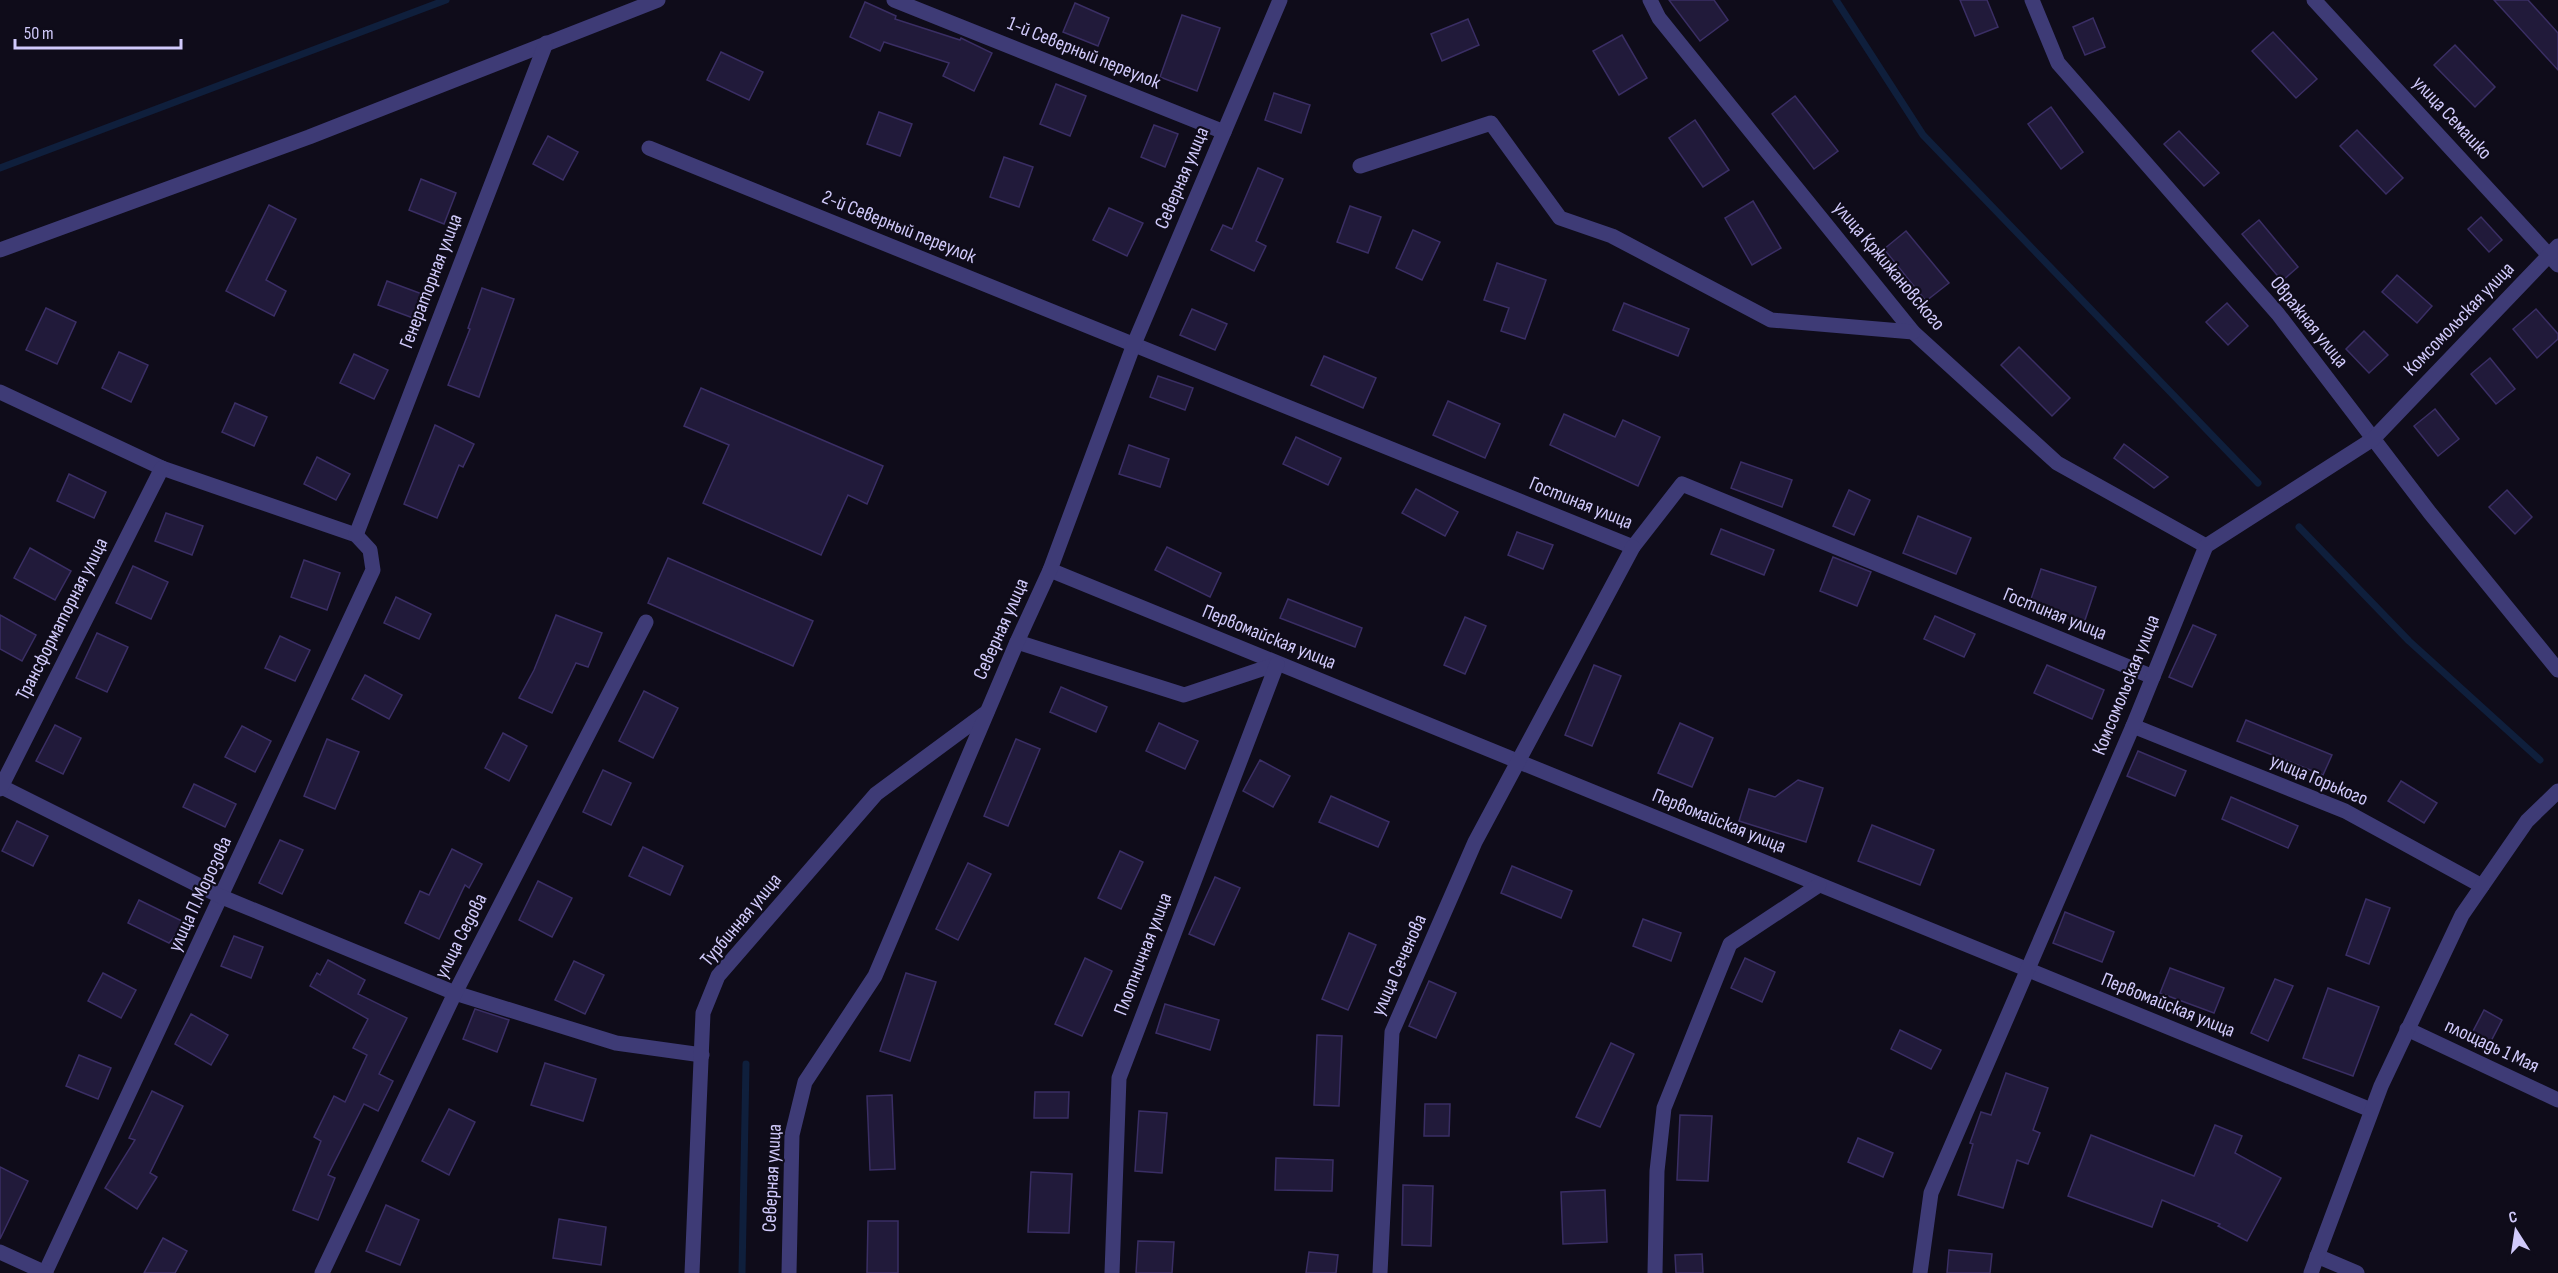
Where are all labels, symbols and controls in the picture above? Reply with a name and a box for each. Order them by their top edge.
street label: 1-й Северный переулок [1004,11,1164,95]
scale bar [15,12,182,50]
text: 50 m [24,23,54,44]
street label: улица Семашко [2407,71,2497,165]
street label: Северная улица [1150,123,1214,233]
street label: 2-й Северный переулок [818,185,980,269]
street label: улица Кржижановского [1828,197,1950,335]
street label: Генераторная улица [394,210,468,352]
street label: Комсомольская улица [2399,257,2519,381]
street label: Овражная улица [2265,271,2353,373]
street label: Гостиная улица [1526,471,1636,535]
street label: Трансформаторная улица [11,534,113,704]
street label: Северная улица [968,575,1034,683]
street label: Гостиная улица [2000,582,2110,646]
street label: Первомайская улица [1199,599,1339,675]
street label: Комсомольская улица [2087,611,2165,759]
street label: улица Горького [2266,749,2372,811]
street label: Первомайская улица [1649,783,1789,859]
street label: улица П.Морозова [163,833,237,955]
street label: Турбинная улица [695,869,787,971]
street label: улица Седова [429,889,493,983]
street label: Плотничная улица [1109,889,1177,1019]
street label: улица Сеченова [1366,911,1432,1019]
street label: Первомайская улица [2098,967,2238,1043]
street label: площадь 1 Мая [2441,1014,2543,1078]
street label: Северная улица [757,1123,787,1233]
north arrow [2486,1201,2546,1261]
text: С [2507,1208,2519,1228]

